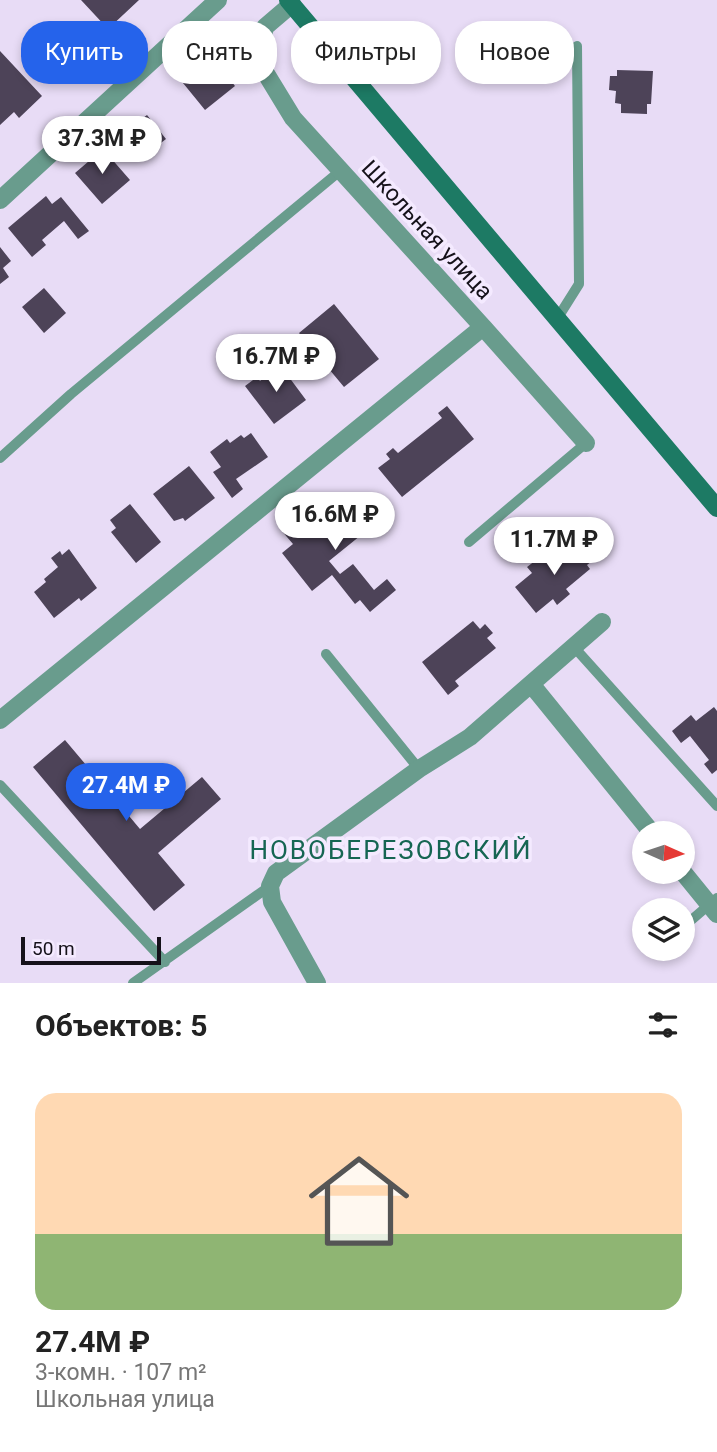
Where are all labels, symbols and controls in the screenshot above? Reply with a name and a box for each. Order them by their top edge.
chip: Купить [21,21,148,84]
chip: Снять [162,21,277,84]
chip: Фильтры [291,21,441,84]
chip: Новое [455,21,574,84]
pin: 37.3M ₽ [37,116,167,176]
text: 37.3M ₽ [58,125,146,152]
street label: Школьная улица [356,155,498,305]
pin: 16.7M ₽ [211,334,341,394]
text: 16.7M ₽ [232,343,320,370]
pin: 16.6M ₽ [270,492,400,552]
text: 16.6M ₽ [291,501,379,528]
pin: 11.7M ₽ [489,518,619,577]
text: 11.7M ₽ [510,526,598,553]
pin: 27.4M ₽ [61,764,191,823]
text: 27.4M ₽ [82,772,170,799]
north arrow [632,821,695,884]
map controls [632,821,695,961]
district label: НОВОБЕРЕЗОВСКИЙ [249,835,533,865]
button: layers [632,898,695,961]
scale bar [21,934,161,966]
text: 50 m [32,937,75,960]
icon: filters [644,1006,682,1044]
text: Объектов: 5 [35,1008,207,1043]
icon: home [296,1138,422,1264]
text: 27.4M ₽ [35,1324,150,1359]
text: 3-комн. · 107 m² [35,1359,207,1386]
text: Школьная улица [35,1386,215,1413]

